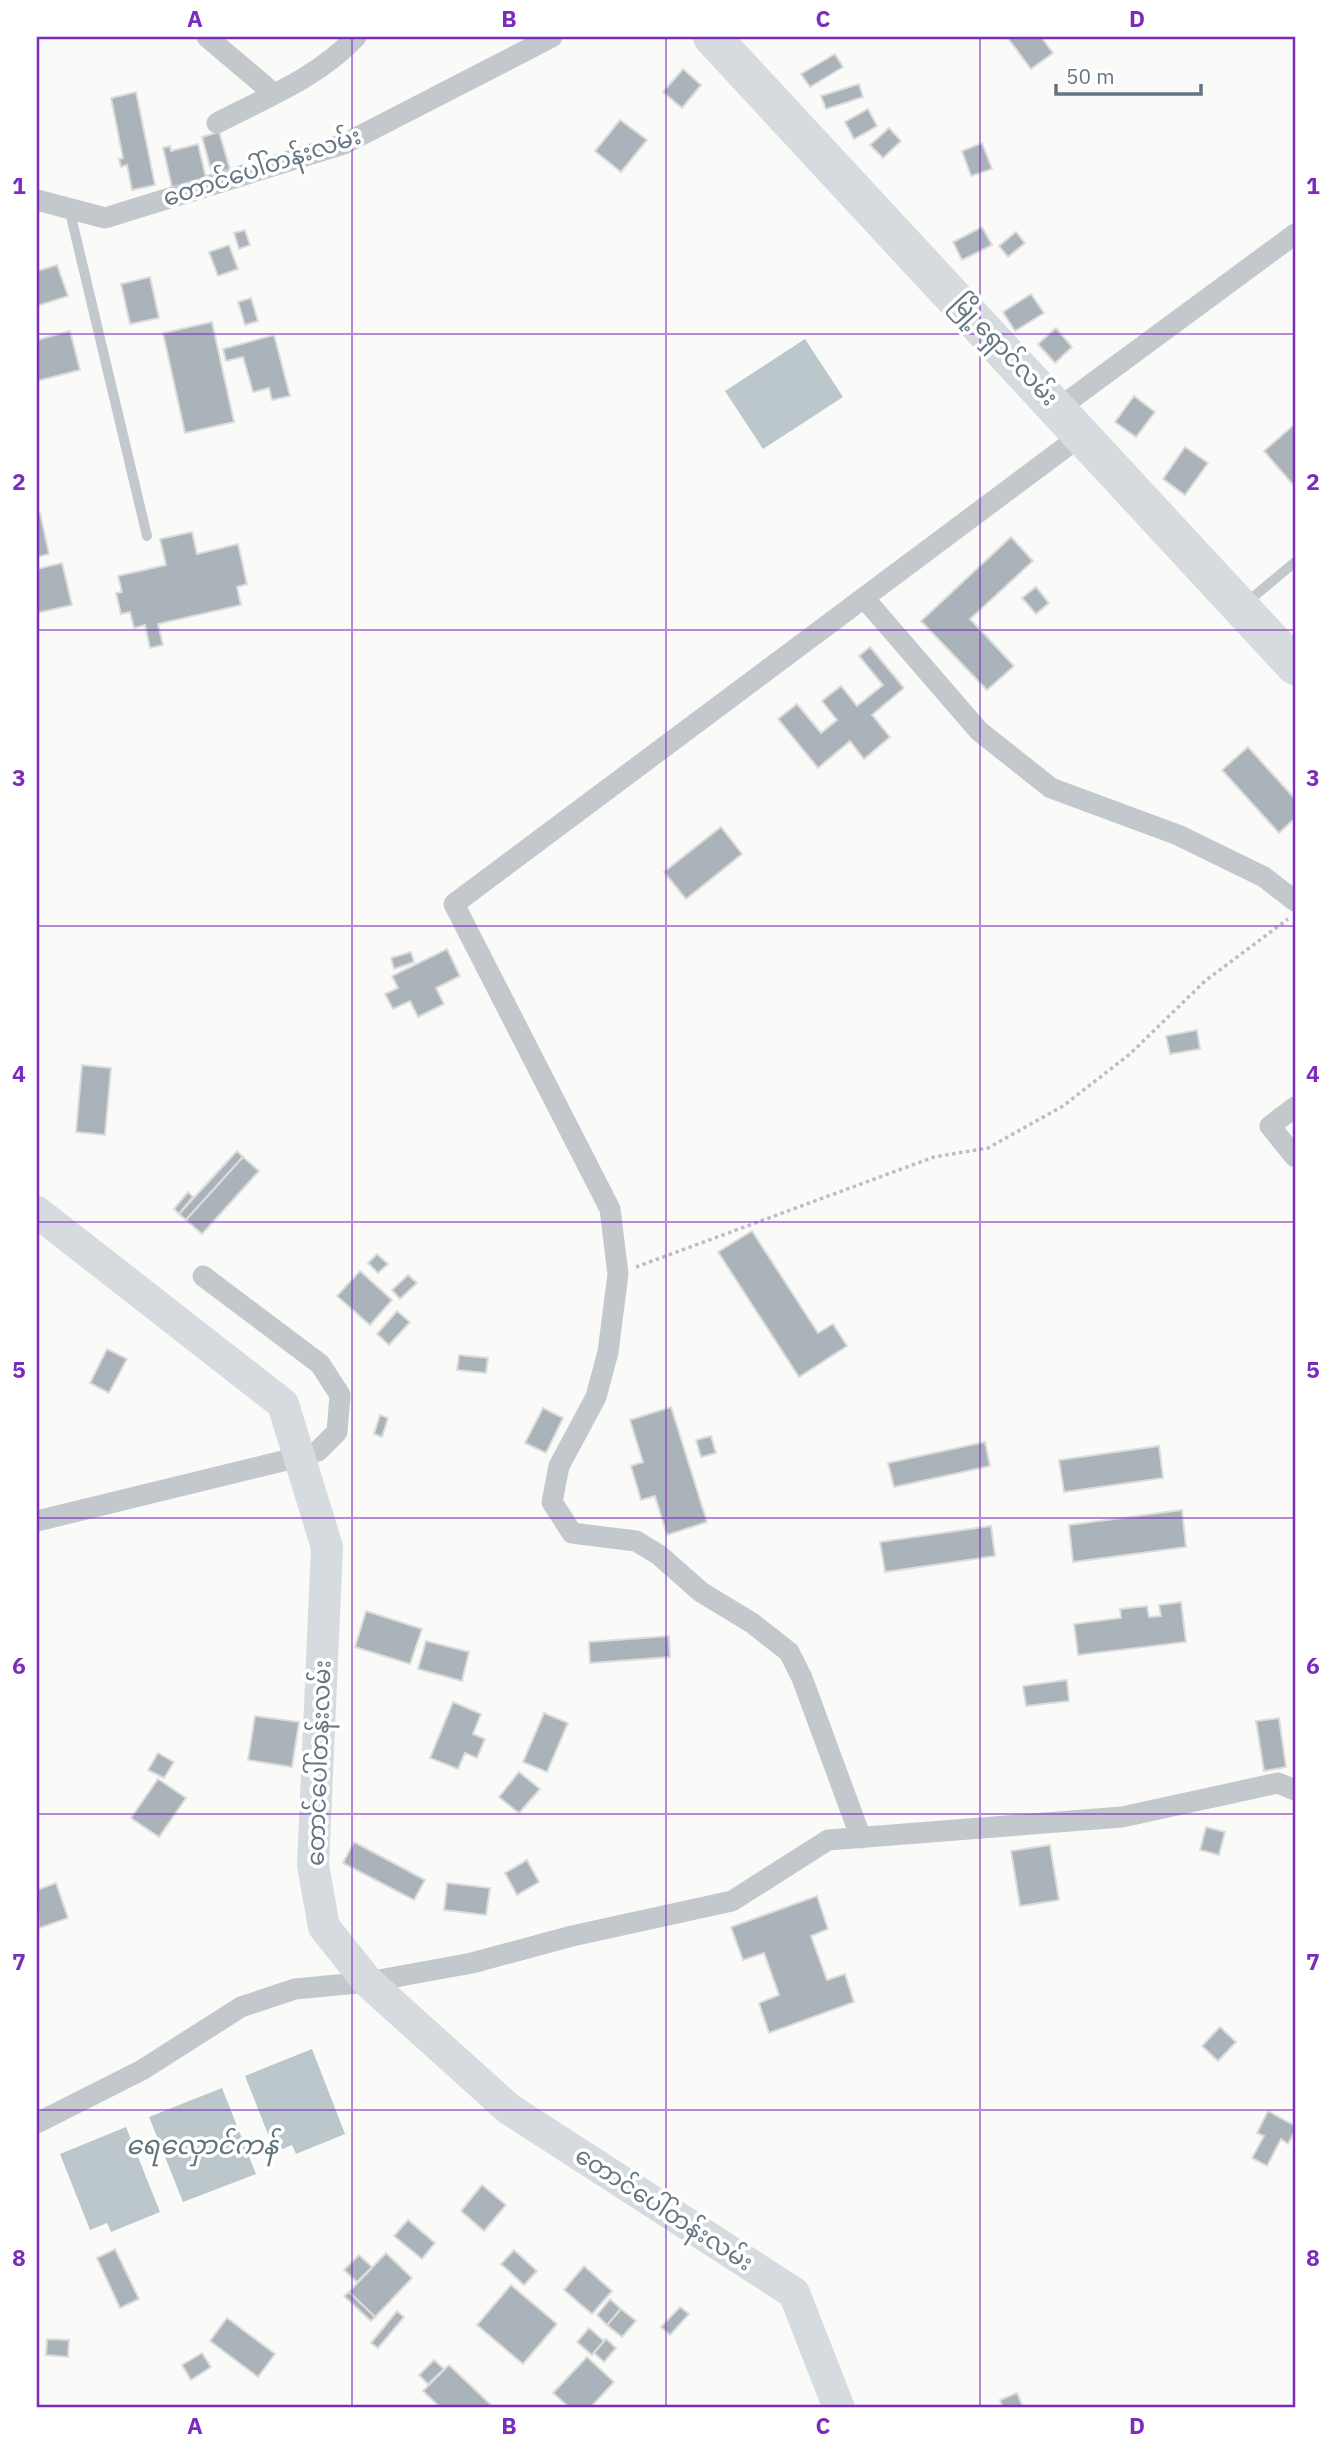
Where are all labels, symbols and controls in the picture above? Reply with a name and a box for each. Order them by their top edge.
text: A [187,3,203,33]
text: B [501,3,517,33]
text: C [816,3,831,33]
text: D [1129,3,1145,33]
scale bar [1056,52,1201,96]
text: 50 m [1066,62,1115,90]
street label: တောင်ပေါ်တန်းလမ်း [159,119,366,217]
text: 1 [12,170,26,200]
text: 1 [1306,170,1320,200]
street label: မြို့ရှောင်လမ်း [943,286,1066,415]
text: 2 [12,466,26,496]
text: 2 [1306,466,1320,496]
text: 3 [12,762,26,792]
text: 3 [1306,762,1320,792]
text: 4 [12,1058,26,1088]
text: 4 [1306,1058,1320,1088]
text: 5 [12,1354,26,1384]
text: 5 [1306,1354,1320,1384]
text: 6 [12,1650,26,1680]
text: 6 [1306,1650,1320,1680]
street label: တောင်ပေါ်တန်းလမ်း [298,1659,342,1867]
text: 7 [12,1946,26,1976]
text: 7 [1306,1946,1320,1976]
water label: ရေလှောင်ကန် [126,2127,282,2167]
street label: တောင်ပေါ်တန်းလမ်း [567,2139,760,2281]
text: 8 [12,2242,26,2272]
text: 8 [1306,2242,1320,2272]
text: A [187,2410,203,2440]
text: B [501,2410,517,2440]
text: C [816,2410,831,2440]
text: D [1129,2410,1145,2440]

